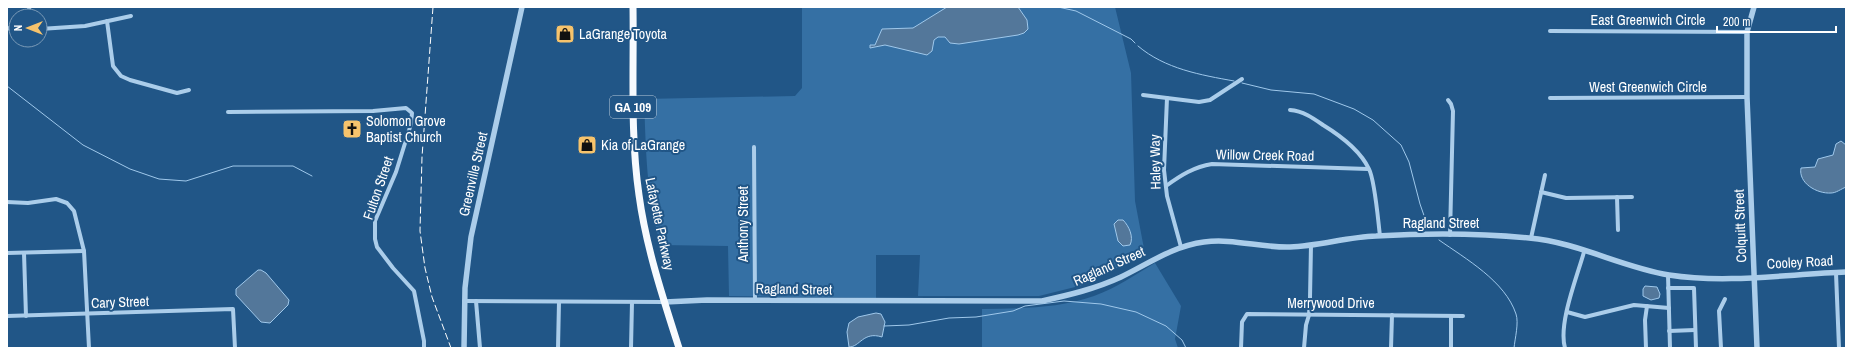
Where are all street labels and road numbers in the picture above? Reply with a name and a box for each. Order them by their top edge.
street label: East Greenwich Circle [1591,11,1705,29]
street label: West Greenwich Circle [1589,78,1707,96]
road number: GA 109 [610,96,656,118]
street label: Greenville Street [455,130,491,218]
street label: Haley Way [1146,134,1164,190]
street label: Willow Creek Road [1216,145,1314,165]
street label: Fulton Street [359,154,397,222]
street label: Lafayette Parkway [641,176,679,272]
street label: Anthony Street [734,186,752,263]
street label: Colquitt Street [1730,189,1750,263]
street label: Ragland Street [1403,214,1479,232]
street label: Ragland Street [1070,242,1148,290]
street label: Cooley Road [1766,251,1834,273]
street label: Ragland Street [756,279,832,299]
street label: Cary Street [91,292,149,312]
street label: Merrywood Drive [1287,294,1375,312]

